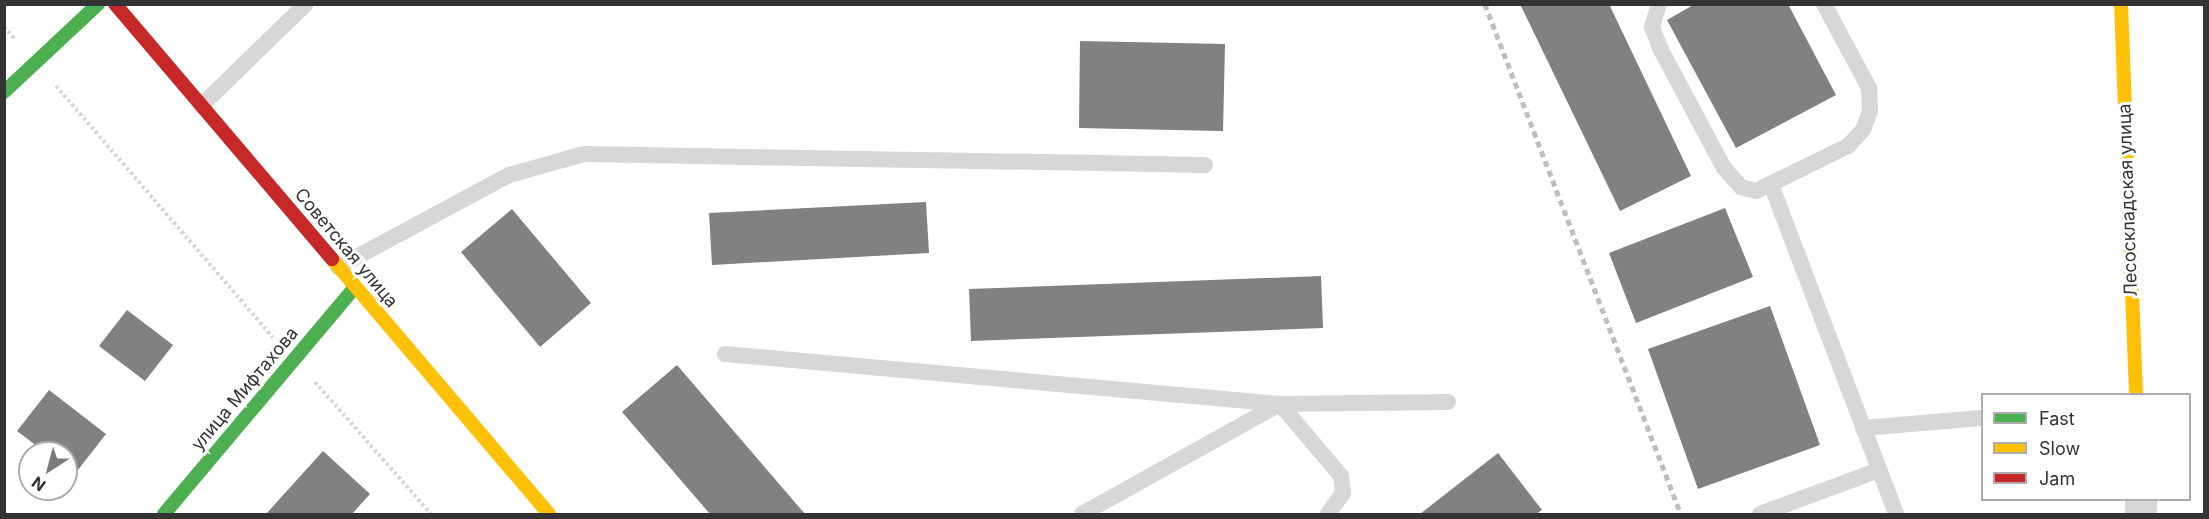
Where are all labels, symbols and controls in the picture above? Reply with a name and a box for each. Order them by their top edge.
street label: Лесоскладская улица [2114,103,2142,297]
street label: Советская улица [290,184,402,312]
street label: улица Мифтахова [187,323,303,455]
legend [1981,393,2191,501]
text: Fast [2039,408,2075,429]
text: Slow [2039,438,2080,459]
north arrow [18,441,78,501]
text: Jam [2039,468,2075,489]
text: N [28,472,49,496]

